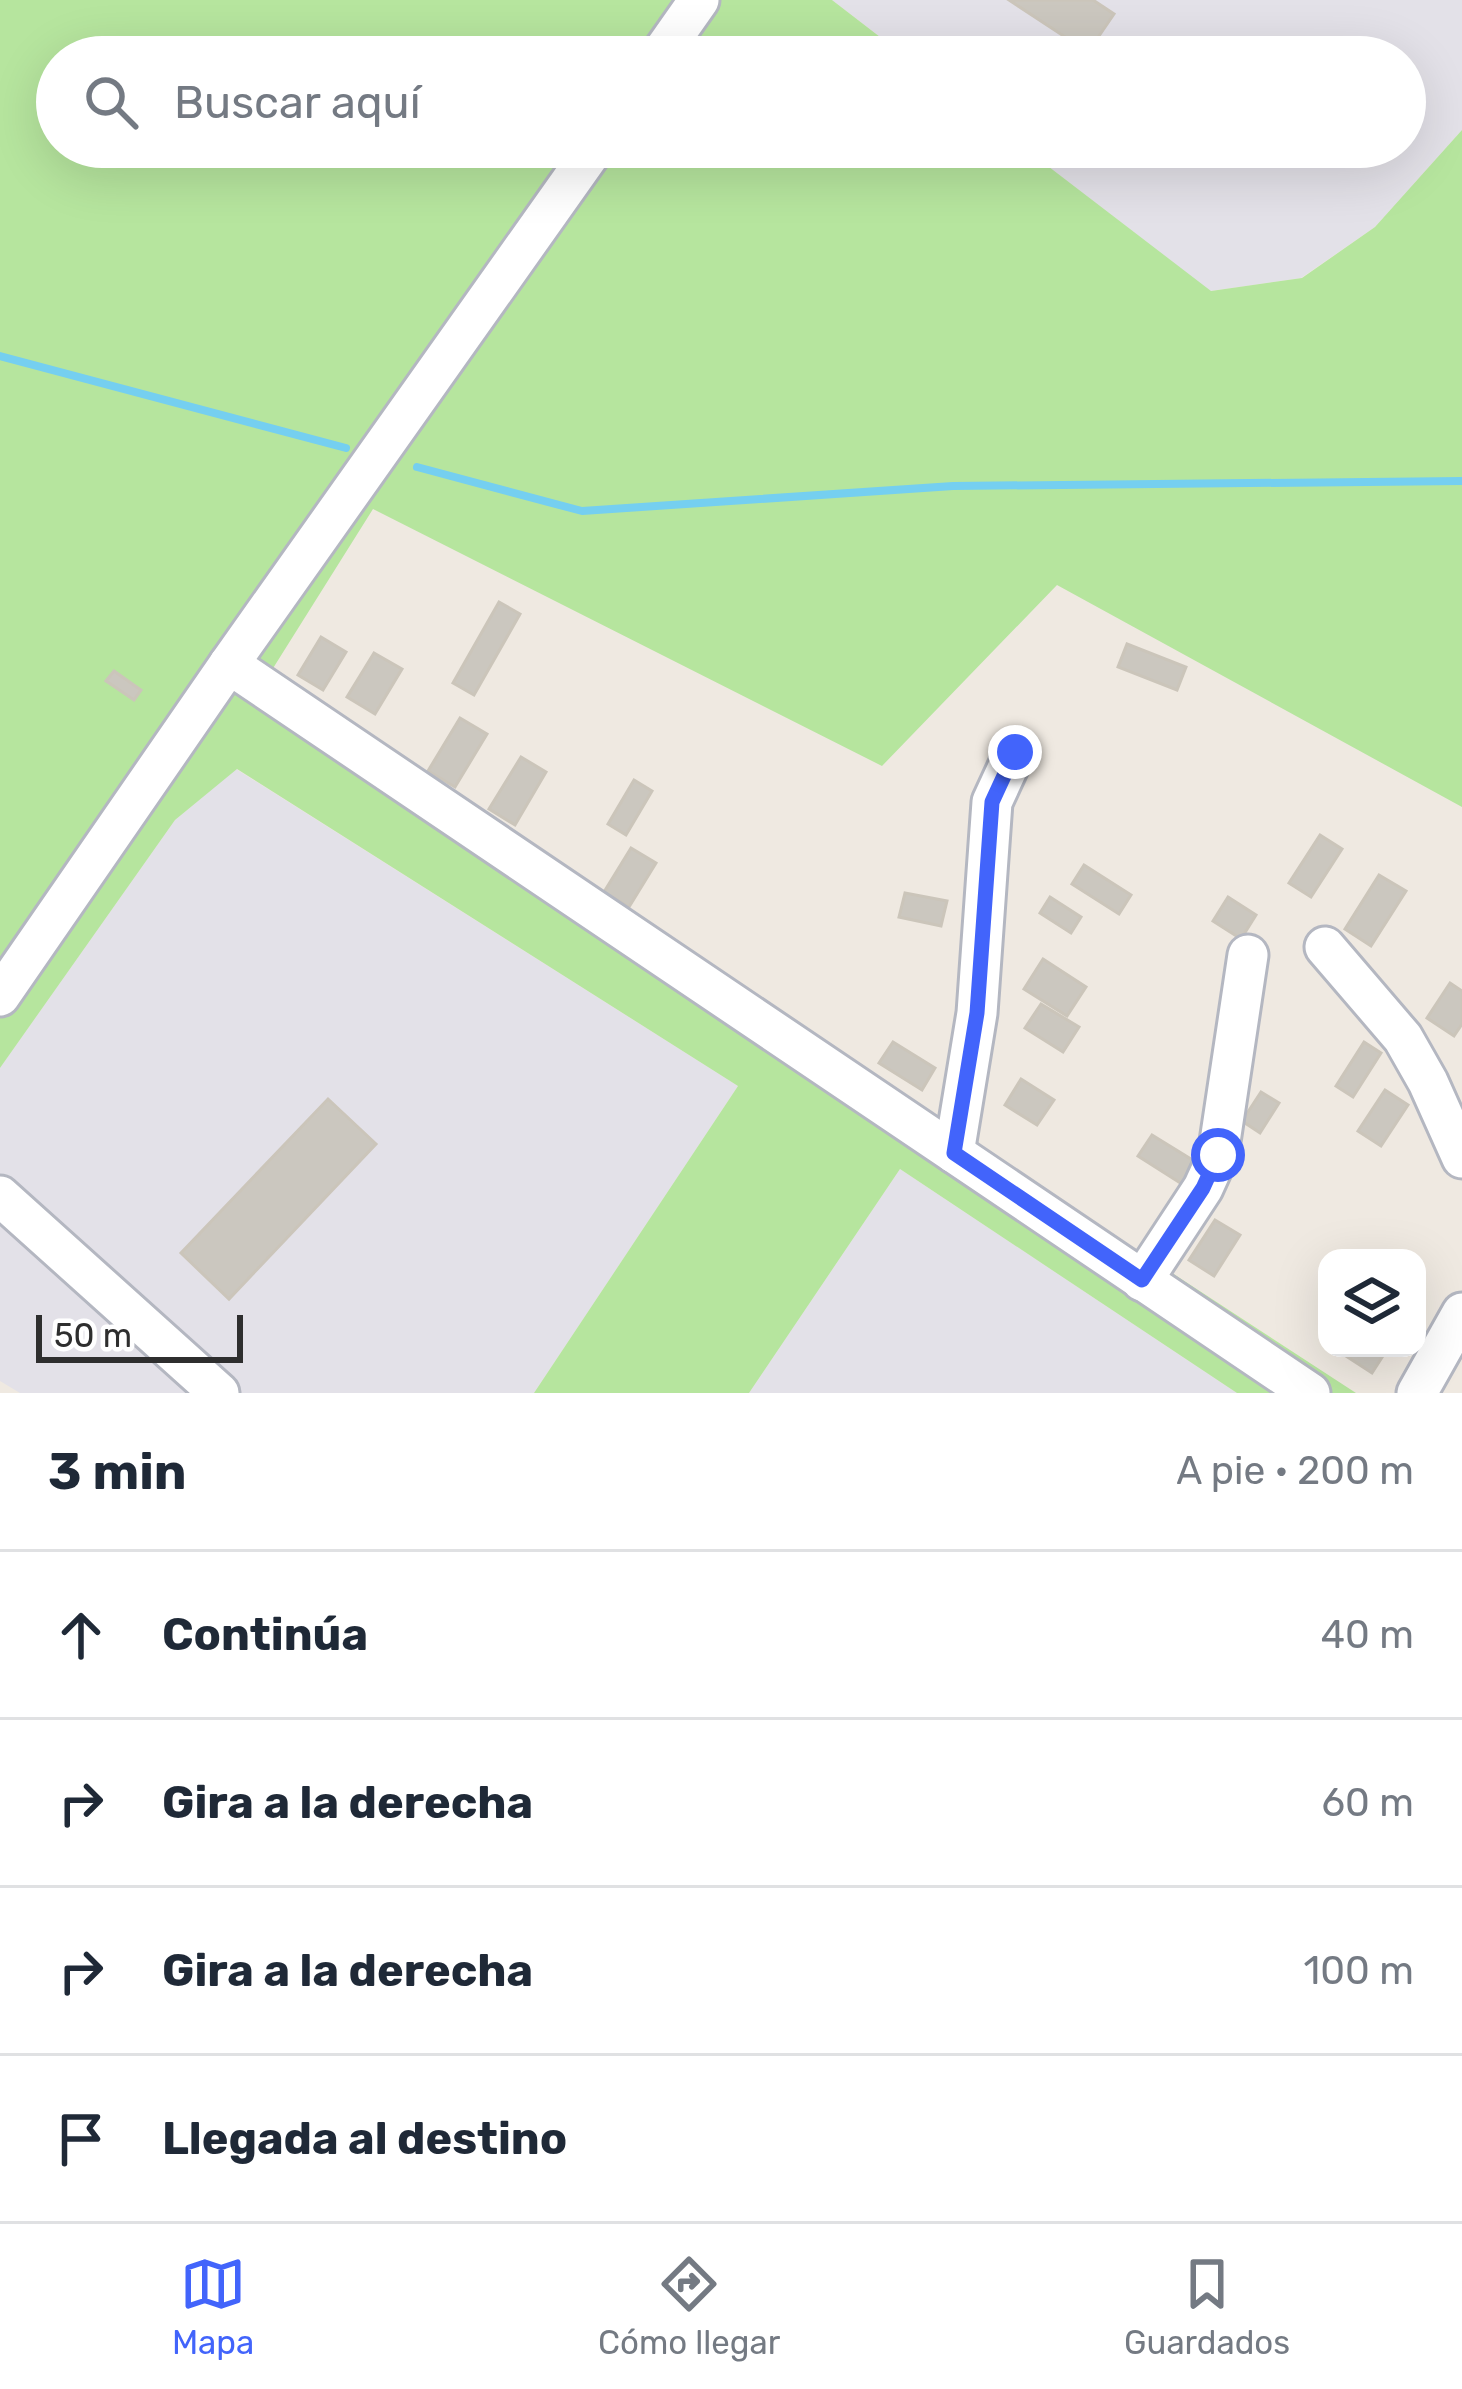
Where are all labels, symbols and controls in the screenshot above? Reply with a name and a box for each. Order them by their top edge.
search box [36,36,1426,168]
icon: search [78,69,144,135]
text: Buscar aquí [174,76,421,129]
route end [988,725,1042,779]
route start [1191,1128,1245,1182]
map controls [1318,1249,1426,1357]
button: layers [1318,1249,1426,1357]
scale bar [36,1309,243,1362]
text: 50 m [54,1316,132,1355]
text: 3 min [48,1441,187,1502]
text: A pie · 200 m [1176,1448,1414,1494]
icon: ahead [48,1602,114,1668]
text: Continúa [162,1608,368,1661]
text: 40 m [1321,1612,1414,1658]
icon: right [48,1770,114,1836]
text: Gira a la derecha [162,1776,533,1829]
text: 60 m [1321,1780,1414,1826]
icon: right [48,1938,114,2004]
text: Gira a la derecha [162,1944,533,1997]
text: 100 m [1304,1948,1414,1994]
icon: arrive [48,2106,114,2172]
text: Llegada al destino [162,2112,567,2165]
tab: Mapa [172,2251,254,2362]
tab: Cómo llegar [598,2251,780,2362]
tab: Guardados [1124,2251,1290,2362]

